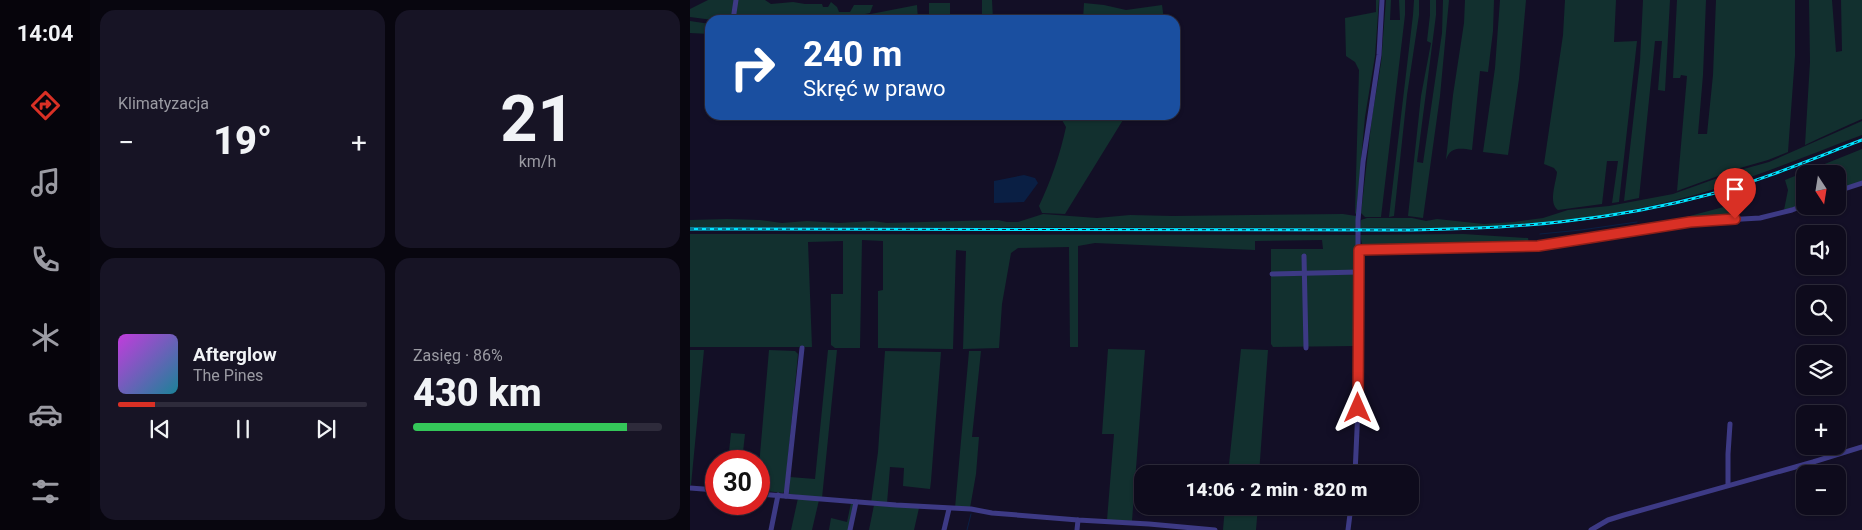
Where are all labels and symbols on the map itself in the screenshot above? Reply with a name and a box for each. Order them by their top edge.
north arrow [1796,165,1846,215]
pin [1714,168,1756,219]
position arrow [1331,381,1383,433]
speed limit sign: 30 [705,450,770,515]

